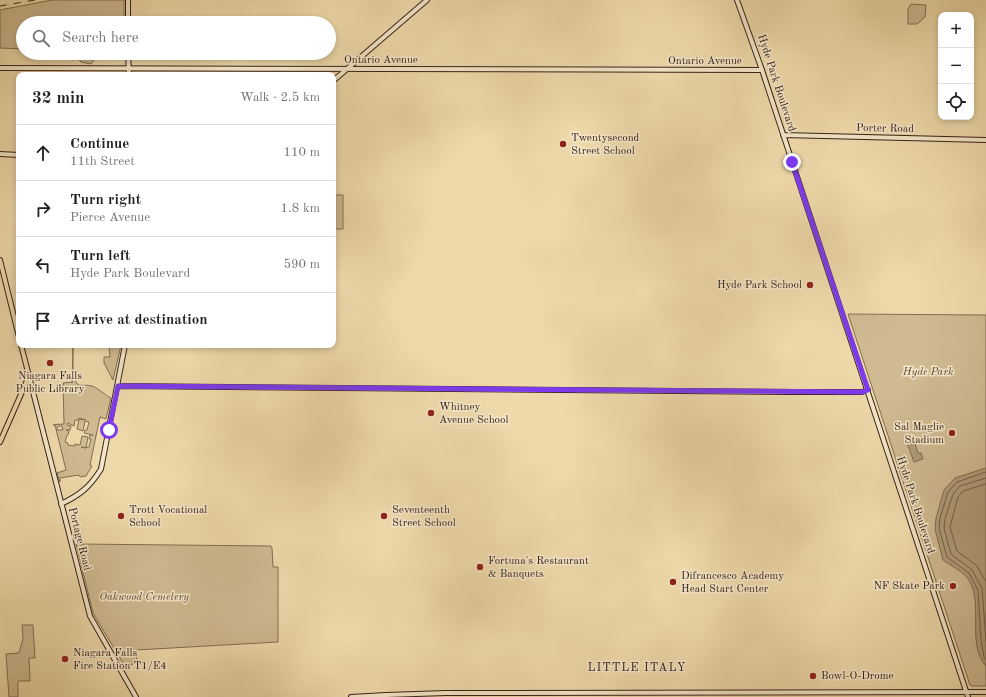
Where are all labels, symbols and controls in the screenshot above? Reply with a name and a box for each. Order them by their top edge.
map controls [938,12,974,120]
button: + [938,12,974,48]
search box [16,16,336,60]
icon: search [30,27,52,49]
text: Search here [62,31,139,46]
street label: Hyde Park Boulevard [755,33,797,133]
button: − [938,48,974,84]
street label: Ontario Avenue [344,55,418,66]
street label: Ontario Avenue [668,56,742,67]
button: locate [938,84,974,120]
text: 32 min [32,90,85,107]
text: Walk · 2.5 km [240,91,320,104]
street label: Porter Road [856,123,914,135]
place label: Twentysecond Street School [571,133,640,157]
text: Continue [70,137,129,152]
marker: Twentysecond Street School [558,139,568,149]
icon: ahead [32,142,54,164]
text: 110 m [283,146,320,159]
route end [783,153,801,171]
text: 11th Street [70,155,135,168]
text: Turn right [70,193,141,208]
icon: right [32,198,54,220]
text: 1.8 km [281,202,320,215]
text: Pierce Avenue [70,211,150,224]
text: Turn left [70,249,130,264]
icon: left [32,254,54,276]
text: 590 m [283,258,320,271]
text: Hyde Park Boulevard [70,267,190,280]
place label: Hyde Park School [717,280,802,291]
marker: Hyde Park School [805,280,815,290]
icon: arrive [32,310,54,332]
text: Arrive at destination [70,313,208,328]
marker: Niagara Falls Public Library [45,358,55,368]
park label: Hyde Park [902,367,954,378]
place label: Niagara Falls Public Library [15,371,85,395]
place label: Whitney Avenue School [439,402,509,426]
marker: Whitney Avenue School [426,408,436,418]
route start [100,421,118,439]
place label: Sal Maglie Stadium [894,422,944,446]
marker: Sal Maglie Stadium [947,428,957,438]
street label: Hyde Park Boulevard [894,455,936,555]
place label: Trott Vocational School [129,505,207,529]
place label: Seventeenth Street School [392,505,456,529]
street label: Portage Road [66,506,92,572]
marker: Trott Vocational School [116,511,126,521]
marker: Seventeenth Street School [379,511,389,521]
place label: Fortuna's Restaurant & Banquets [488,556,589,580]
marker: Fortuna's Restaurant & Banquets [475,562,485,572]
place label: Difrancesco Academy Head Start Center [681,571,784,595]
marker: Difrancesco Academy Head Start Center [668,577,678,587]
place label: NF Skate Park [873,581,945,592]
marker: NF Skate Park [948,581,958,591]
park label: Oakwood Cemetery [99,592,189,603]
place label: Niagara Falls Fire Station T1/E4 [73,648,167,672]
marker: Niagara Falls Fire Station T1/E4 [60,654,70,664]
district label: LITTLE ITALY [587,662,687,674]
marker: Bowl-O-Drome [808,671,818,681]
place label: Bowl-O-Drome [821,671,894,682]

